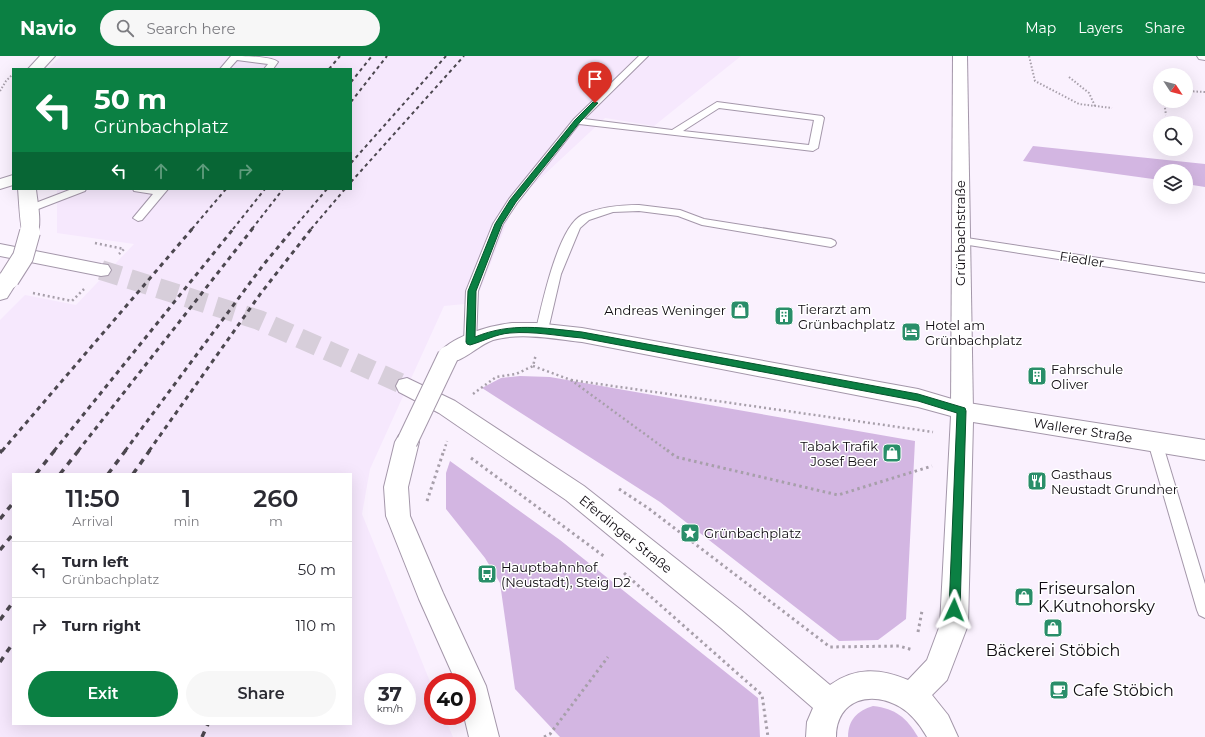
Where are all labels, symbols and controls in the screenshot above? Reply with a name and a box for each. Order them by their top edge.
search box [100,10,380,46]
text: Navio [20,17,76,40]
icon: search [114,17,136,39]
text: Search here [146,19,236,38]
text: Map [1025,19,1056,37]
text: Layers [1078,19,1123,37]
text: Share [1145,19,1185,37]
pin [578,62,612,103]
icon: arrive [584,68,606,90]
north arrow [1153,68,1193,108]
map controls [1153,68,1193,204]
text: 50 m [94,82,167,116]
icon: left [28,84,80,136]
text: Grünbachplatz [94,116,229,138]
button: search [1153,116,1193,156]
icon: left [108,160,130,182]
icon: ahead [150,160,172,182]
icon: ahead [192,160,214,182]
icon: right [234,160,256,182]
button: layers [1153,164,1193,204]
street label: Grünbachstraße [952,180,968,286]
street label: Fiedler [1059,248,1105,270]
shop icon: Andreas Weninger [729,299,751,321]
place label: Tierarzt am Grünbachplatz [798,301,895,332]
place label: Andreas Weninger [604,302,726,318]
building icon: Tierarzt am Grünbachplatz [773,305,795,327]
place label: Hotel am Grünbachplatz [925,317,1022,348]
hotel icon: Hotel am Grünbachplatz [900,321,922,343]
place label: Fahrschule Oliver [1051,361,1123,392]
building icon: Fahrschule Oliver [1026,365,1048,387]
street label: Wallerer Straße [1032,414,1134,446]
place label: Tabak Trafik Josef Beer [800,438,878,469]
shop icon: Tabak Trafik Josef Beer [881,442,903,464]
place label: Gasthaus Neustadt Grundner [1051,466,1178,497]
restaurant icon: Gasthaus Neustadt Grundner [1026,470,1048,492]
text: 11:50 [66,484,120,513]
text: 1 [182,484,191,513]
text: 260 [253,484,298,513]
street label: Eferdinger Straße [576,492,676,576]
text: Arrival [72,513,113,529]
text: min [174,513,200,529]
text: m [269,513,283,529]
place icon: Grünbachplatz [679,522,701,544]
place label: Grünbachplatz [704,525,801,541]
text: Turn left [62,552,129,571]
icon: left [28,559,50,581]
place label: Hauptbahnhof (Neustadt), Steig D2 [501,559,631,590]
text: 50 m [298,560,336,579]
bus stop icon: Hauptbahnhof (Neustadt), Steig D2 [476,563,498,585]
text: Grünbachplatz [62,571,159,587]
place label: Friseursalon K.Kutnohorsky [1038,579,1155,616]
shop icon: Friseursalon K.Kutnohorsky [1013,586,1035,608]
position arrow [933,589,975,631]
icon: right [28,615,50,637]
text: Turn right [62,616,141,635]
text: 110 m [295,616,336,635]
shop icon: Bäckerei Stöbich [1042,617,1064,639]
place label: Bäckerei Stöbich [986,641,1120,660]
button: Exit [28,671,178,717]
button: Share [186,671,336,717]
speed limit sign: 40 [424,673,476,725]
cafe icon: Cafe Stöbich [1048,679,1070,701]
place label: Cafe Stöbich [1073,681,1174,700]
text: 37 [378,682,402,706]
text: km/h [377,702,403,715]

